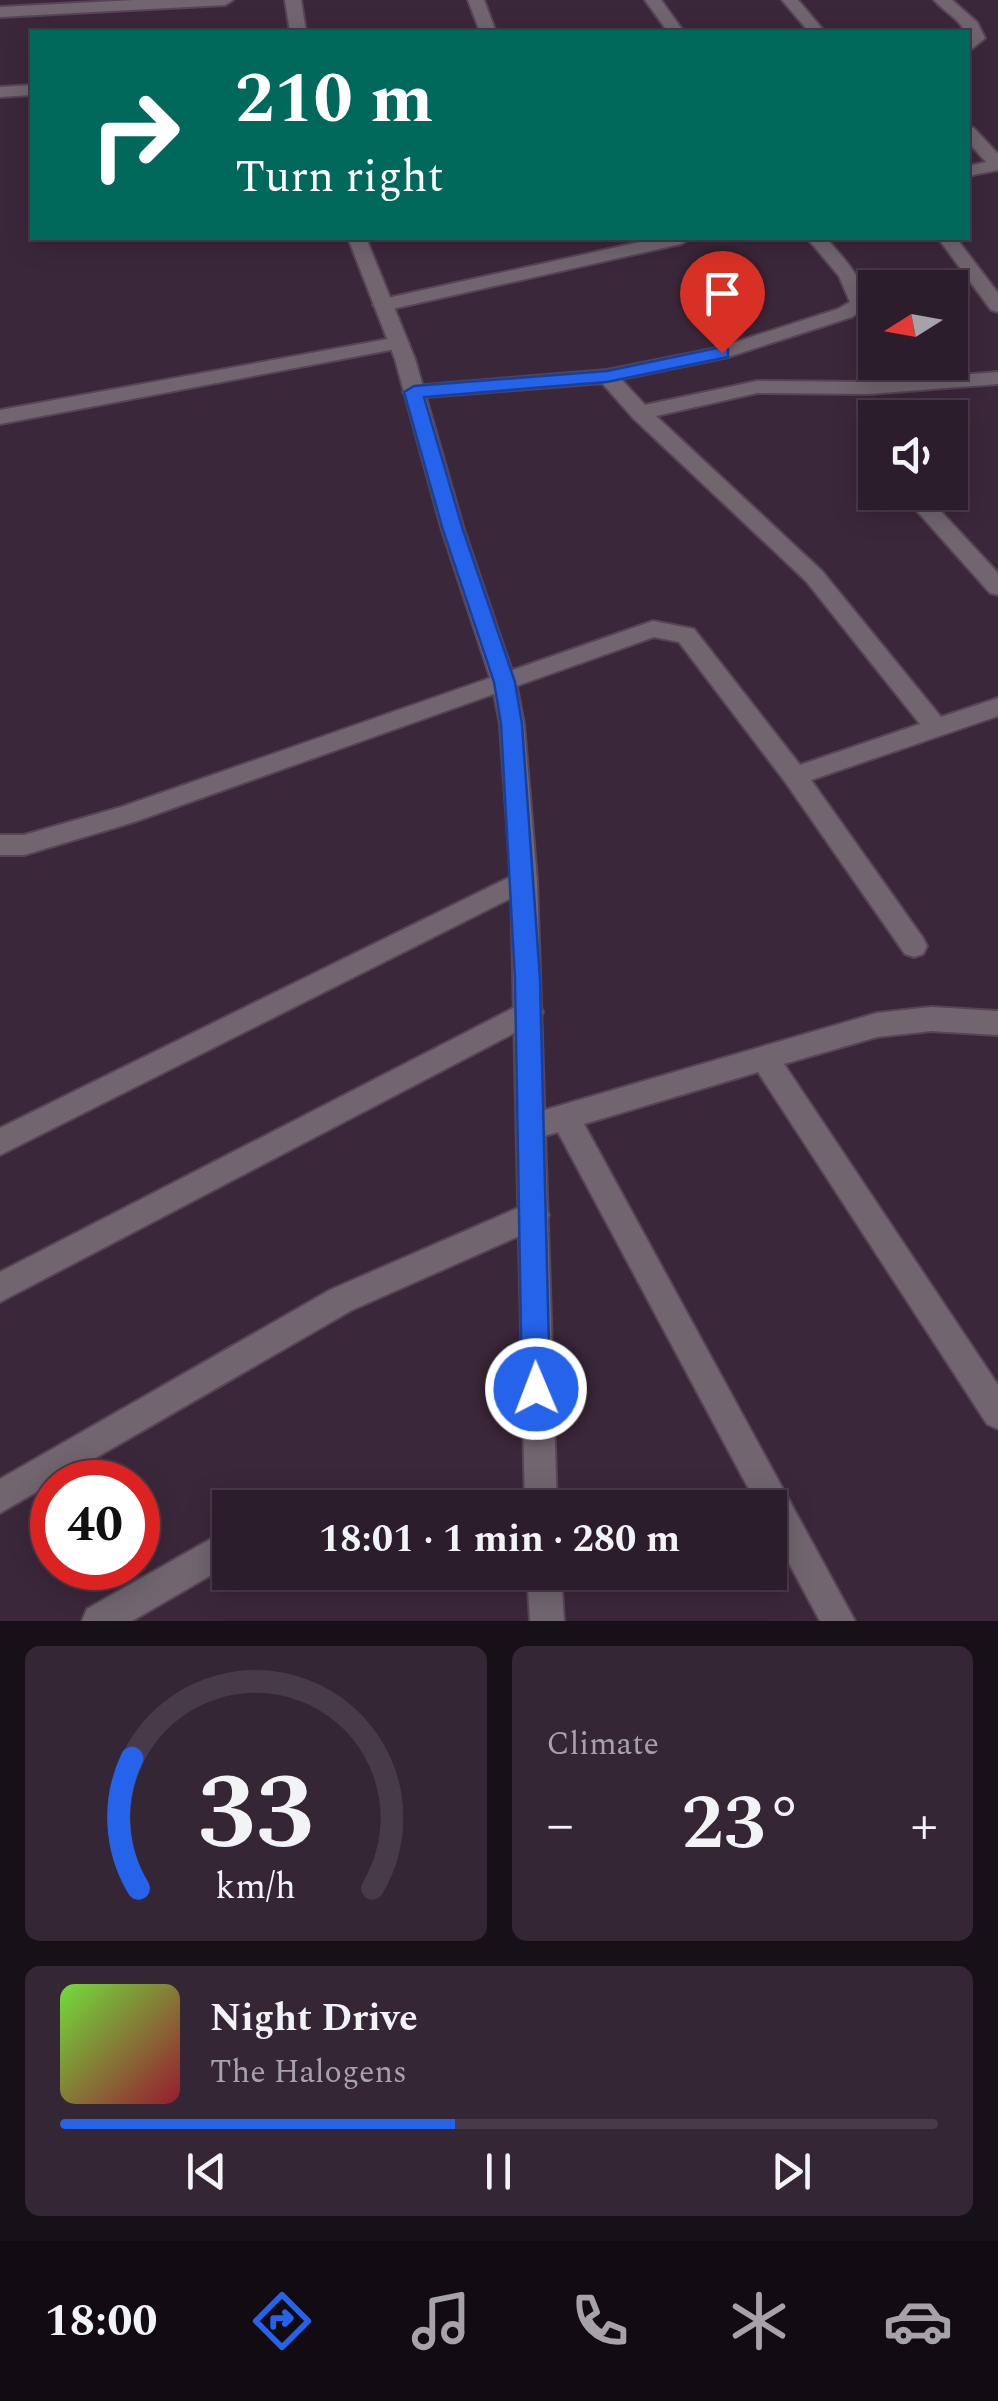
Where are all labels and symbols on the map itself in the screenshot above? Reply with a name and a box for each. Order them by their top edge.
pin [680,251,765,354]
north arrow [858,270,968,380]
position arrow [484,1337,588,1441]
speed limit sign: 40 [30,1460,160,1590]

